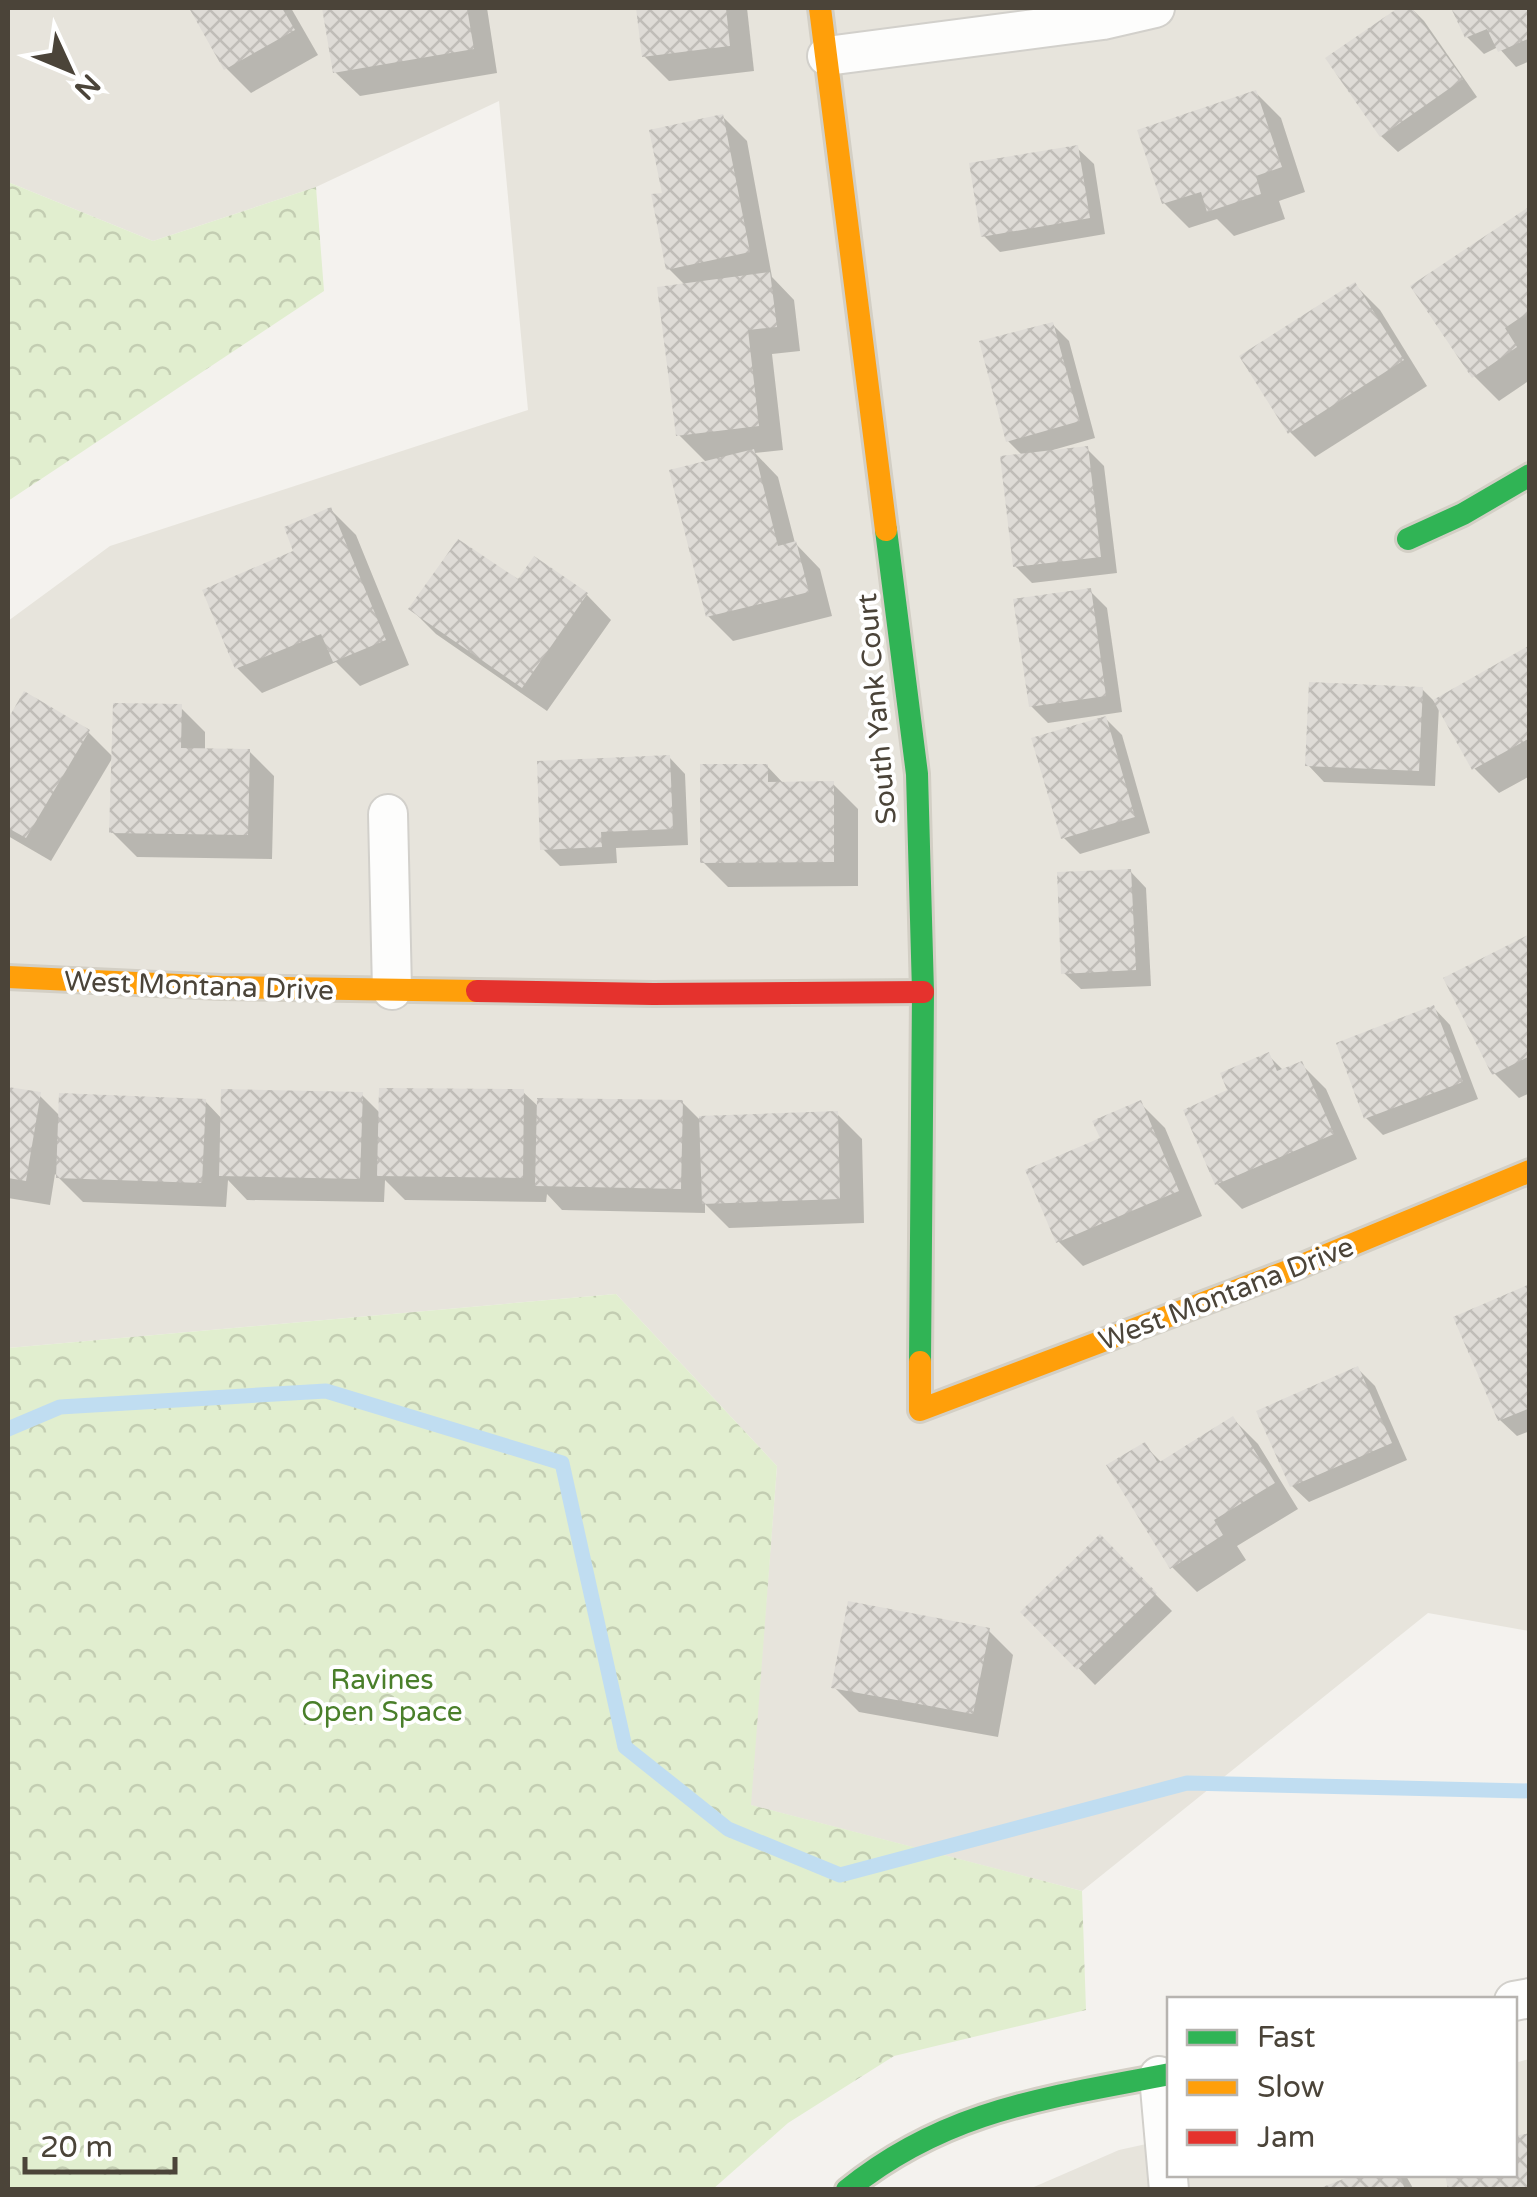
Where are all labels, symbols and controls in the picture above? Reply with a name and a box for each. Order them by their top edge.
north arrow [20,20,120,120]
text: N [67,67,107,107]
street label: South Yank Court [850,592,904,826]
street label: West Montana Drive [63,964,335,1008]
street label: West Montana Drive [1094,1230,1359,1358]
park label: Ravines Open Space [301,1663,463,1729]
legend [1167,1997,1517,2177]
text: Fast [1257,2019,1316,2056]
text: Slow [1257,2069,1325,2106]
scale bar [25,2112,175,2174]
text: Jam [1257,2119,1315,2156]
text: 20 m [40,2129,113,2166]

